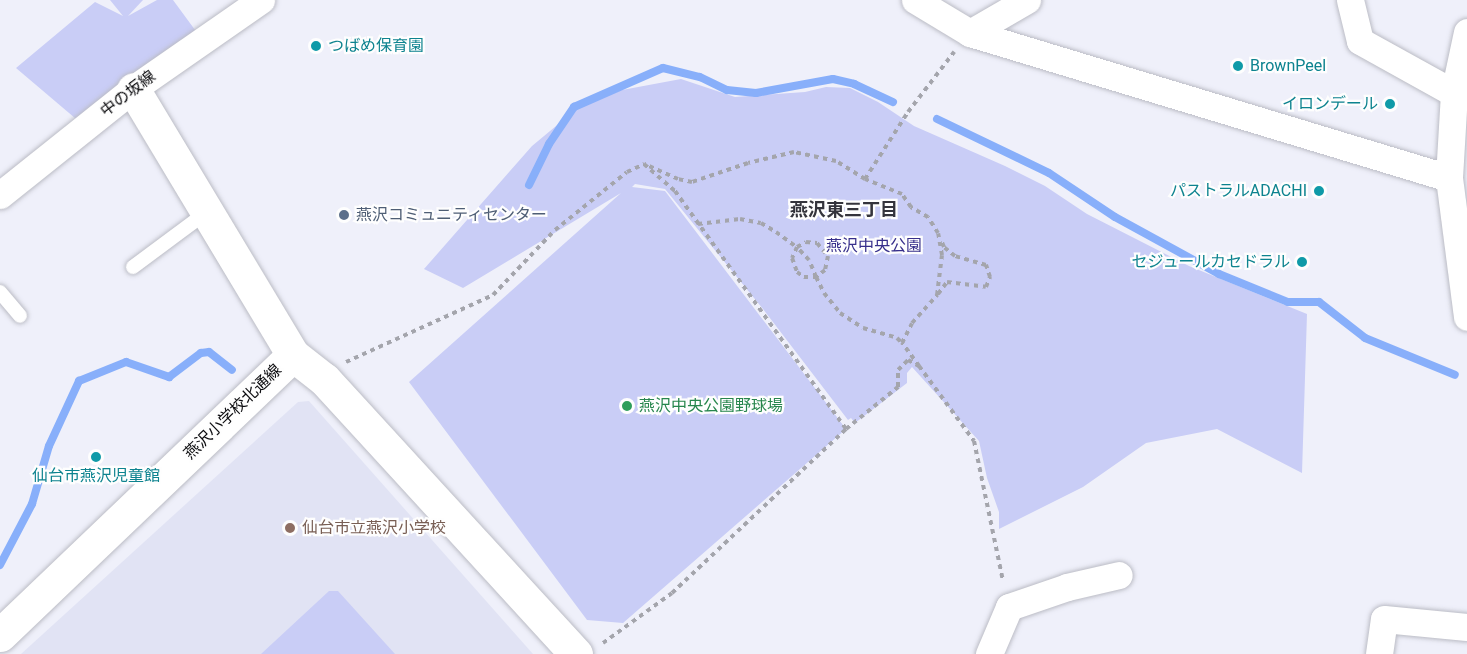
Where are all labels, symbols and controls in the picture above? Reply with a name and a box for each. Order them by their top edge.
place label: つばめ保育園 [328,36,424,56]
marker: つばめ保育園 [309,39,323,53]
place label: BrownPeel [1250,56,1326,76]
marker: BrownPeel [1231,59,1245,73]
street label: 中の坂線 [97,67,159,121]
place label: イロンデール [1282,94,1378,114]
marker: イロンデール [1383,97,1397,111]
place label: パストラルADACHI [1170,181,1307,201]
marker: パストラルADACHI [1312,184,1326,198]
district label: 燕沢東三丁目 [790,199,898,221]
place label: 燕沢コミュニティセンター [356,205,548,225]
marker: 燕沢コミュニティセンター [337,208,351,222]
park label: 燕沢中央公園 [826,236,922,256]
place label: セジュールカセドラル [1130,252,1290,272]
marker: セジュールカセドラル [1295,255,1309,269]
street label: 燕沢小学校北通線 [180,361,286,463]
place label: 燕沢中央公園野球場 [639,396,783,416]
marker: 燕沢中央公園野球場 [620,399,634,413]
marker: 仙台市燕沢児童館 [89,450,103,464]
place label: 仙台市燕沢児童館 [32,466,160,486]
place label: 仙台市立燕沢小学校 [302,518,446,538]
marker: 仙台市立燕沢小学校 [283,521,297,535]

